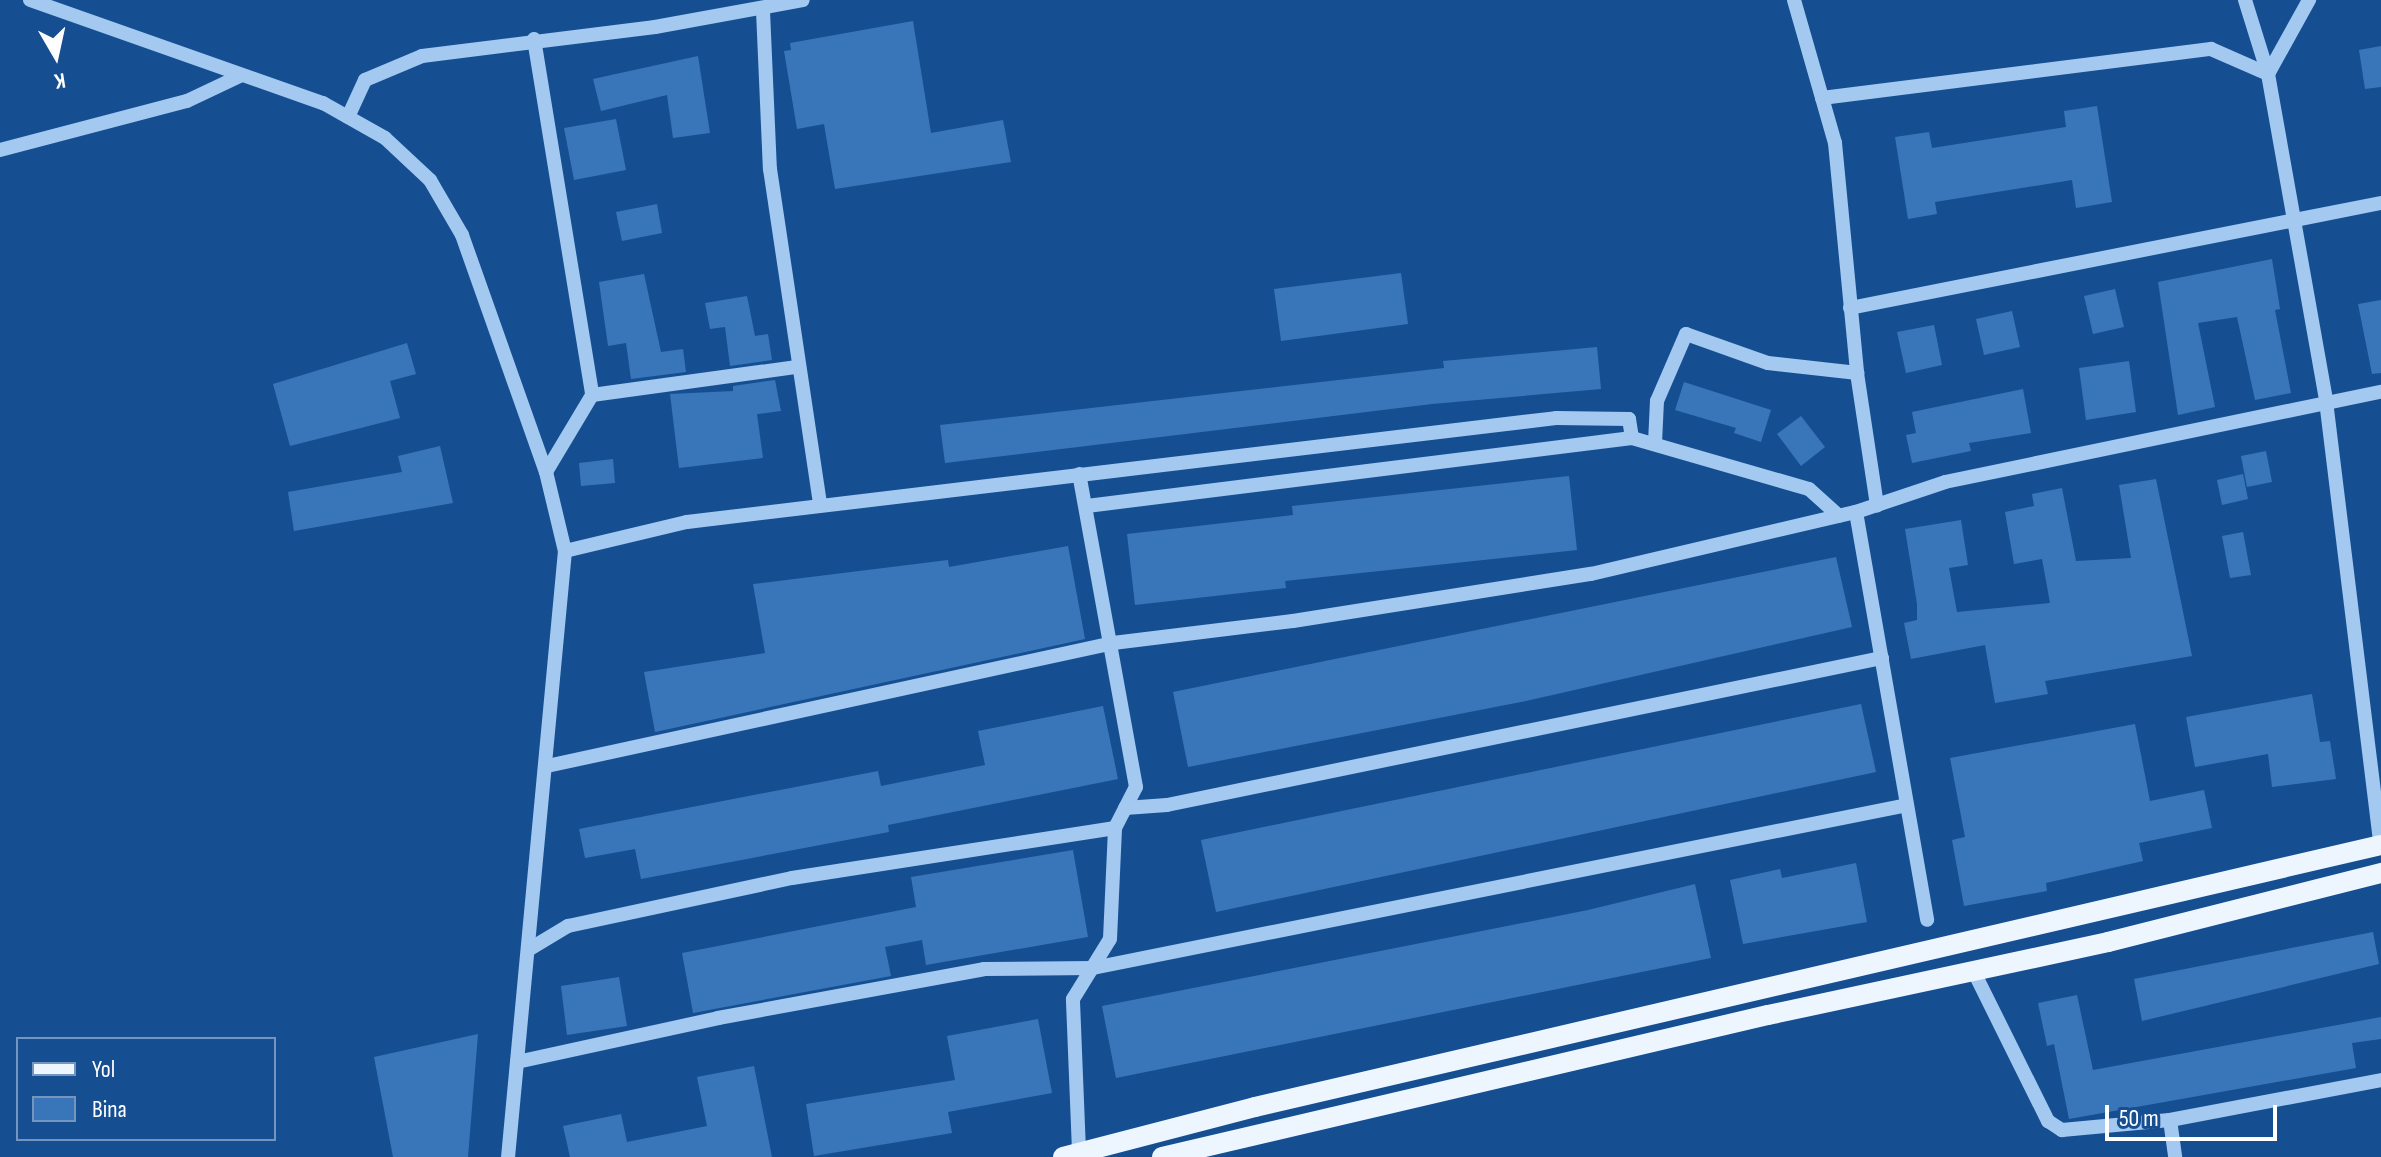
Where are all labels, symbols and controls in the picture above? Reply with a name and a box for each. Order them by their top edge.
north arrow [16,16,96,96]
text: K [52,66,67,94]
legend [16,1037,276,1141]
text: Yol [92,1055,115,1084]
scale bar [2109,1089,2281,1139]
text: Bina [92,1095,127,1124]
text: 50 m [2119,1104,2159,1133]

